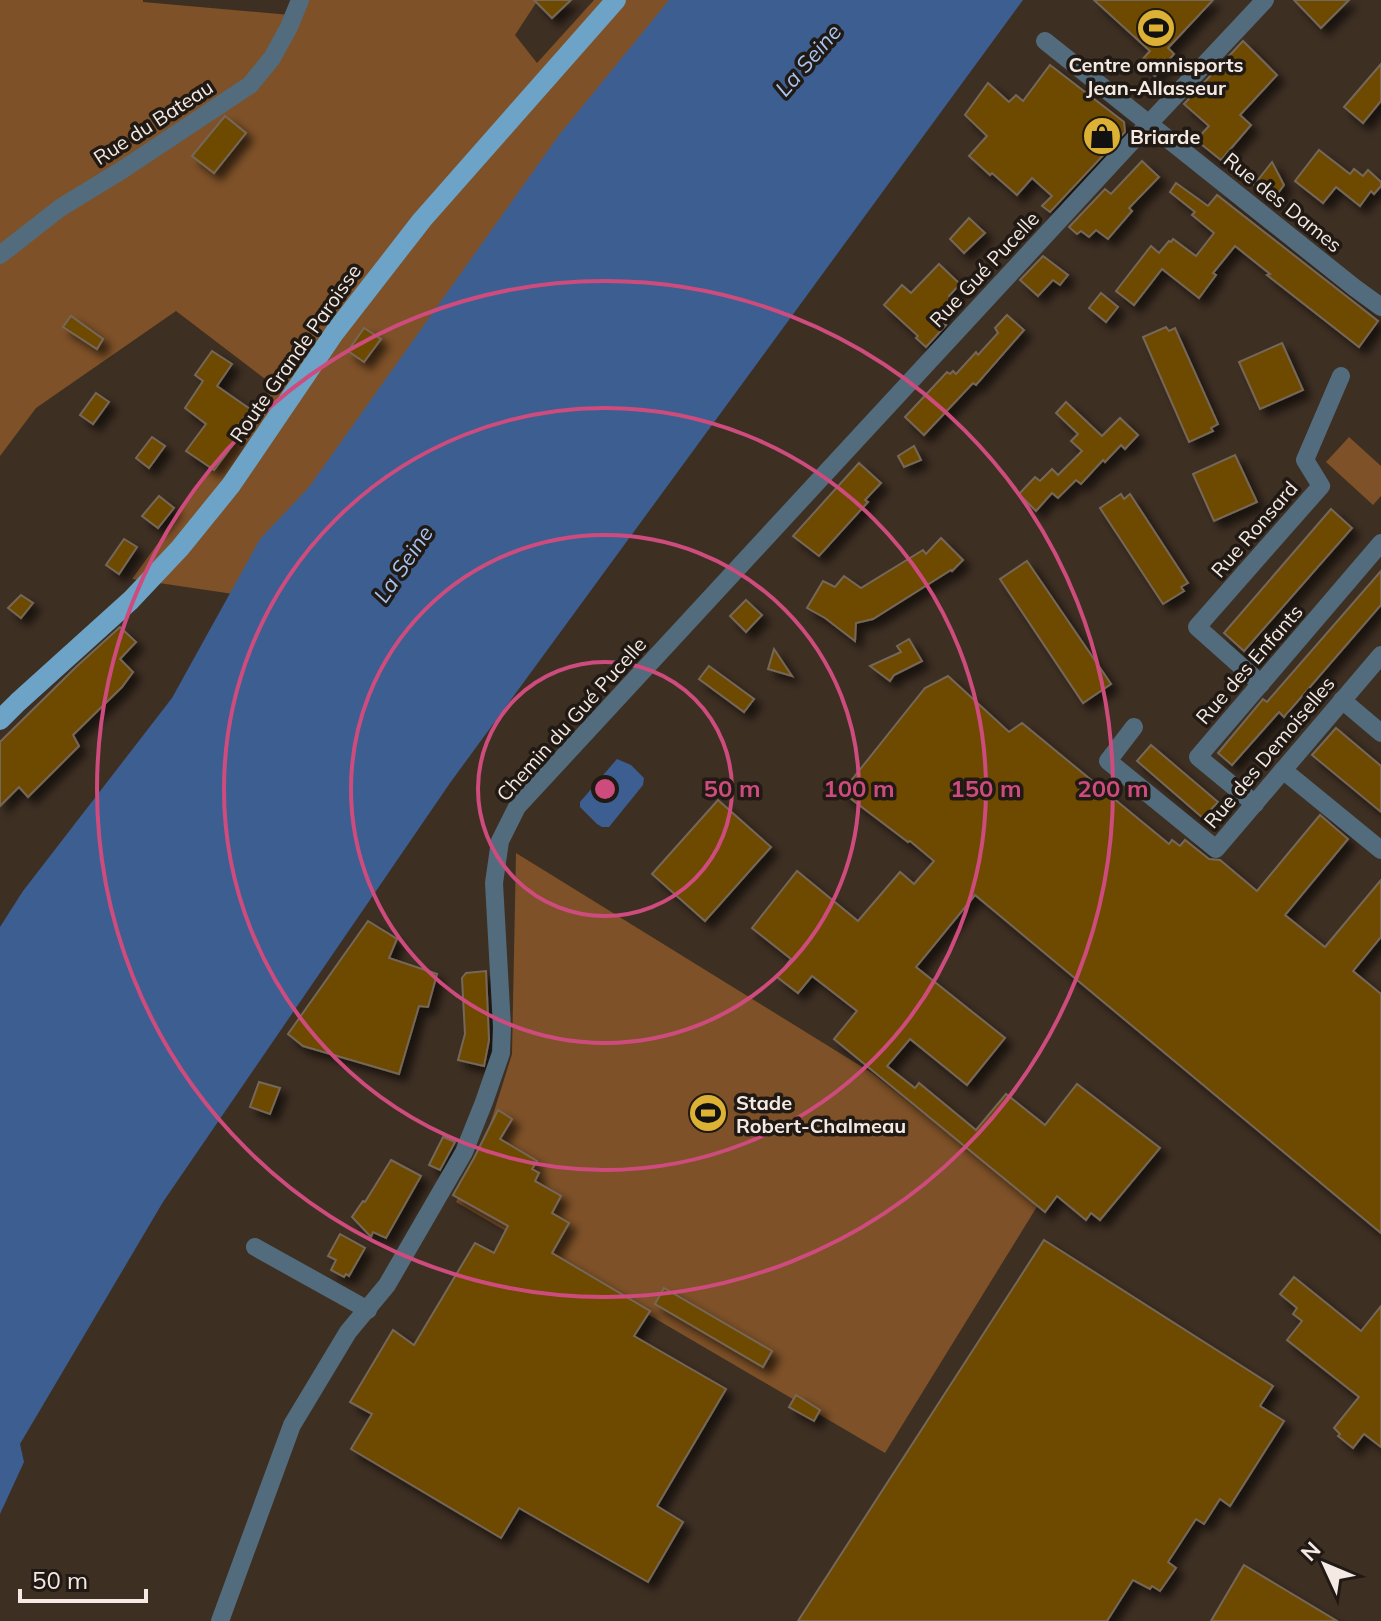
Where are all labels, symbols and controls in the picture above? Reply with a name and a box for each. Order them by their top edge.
sports icon: Centre omnisports Jean-Allasseur [1135,7,1177,49]
water label: La Seine [769,18,847,102]
place label: Centre omnisports Jean-Allasseur [1068,52,1244,100]
street label: Rue du Bateau [89,74,217,170]
shop icon: Briarde [1081,115,1123,157]
place label: Briarde [1130,124,1200,149]
street label: Rue des Dames [1219,147,1347,257]
street label: Rue Gué Pucelle [924,206,1044,332]
street label: Route Grande Paroisse [224,259,366,447]
street label: Rue Ronsard [1205,476,1303,582]
water label: La Seine [367,520,439,608]
street label: Rue des Enfants [1190,599,1308,729]
street label: Chemin du Gué Pucelle [491,632,651,806]
street label: Rue des Demoiselles [1198,671,1340,833]
text: 50 m [704,773,760,803]
text: 100 m [823,773,895,803]
text: 150 m [950,773,1022,803]
text: 200 m [1077,773,1149,803]
centre of rings [591,775,619,803]
place label: Stade Robert-Chalmeau [736,1090,906,1138]
sports icon: Stade Robert-Chalmeau [687,1092,729,1134]
north arrow [1285,1525,1365,1605]
text: N [1295,1535,1326,1567]
scale bar [20,1553,146,1603]
text: 50 m [32,1565,88,1595]

